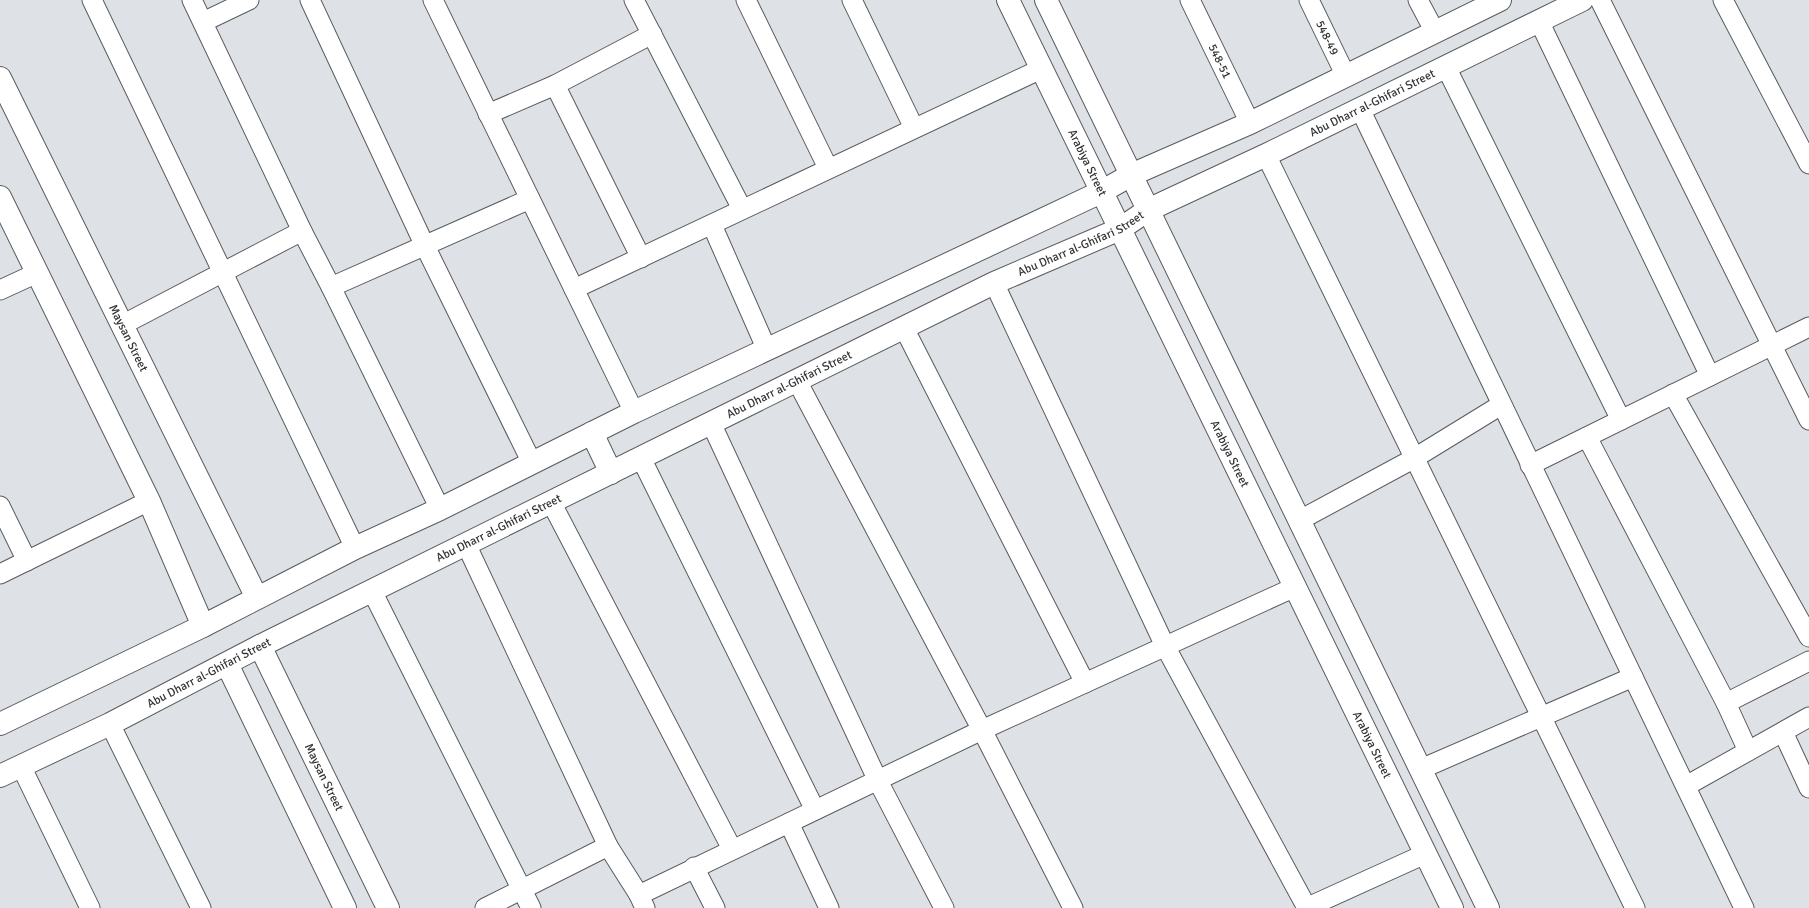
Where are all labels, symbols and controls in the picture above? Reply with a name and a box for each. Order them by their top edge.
street label: 548-49 [1312,18,1342,58]
street label: 548-51 [1205,42,1234,81]
street label: Abu Dharr al-Ghifari Street [1307,66,1438,140]
street label: Arabiya Street [1064,127,1110,199]
street label: Abu Dharr al-Ghifari Street [1016,208,1147,280]
street label: Maysan Street [105,302,151,374]
street label: Abu Dharr al-Ghifari Street [724,347,854,422]
street label: Arabiya Street [1207,418,1252,490]
street label: Abu Dharr al-Ghifari Street [434,491,564,566]
street label: Abu Dharr al-Ghifari Street [144,635,274,712]
street label: Arabiya Street [1349,709,1394,781]
street label: Maysan Street [301,741,346,814]

